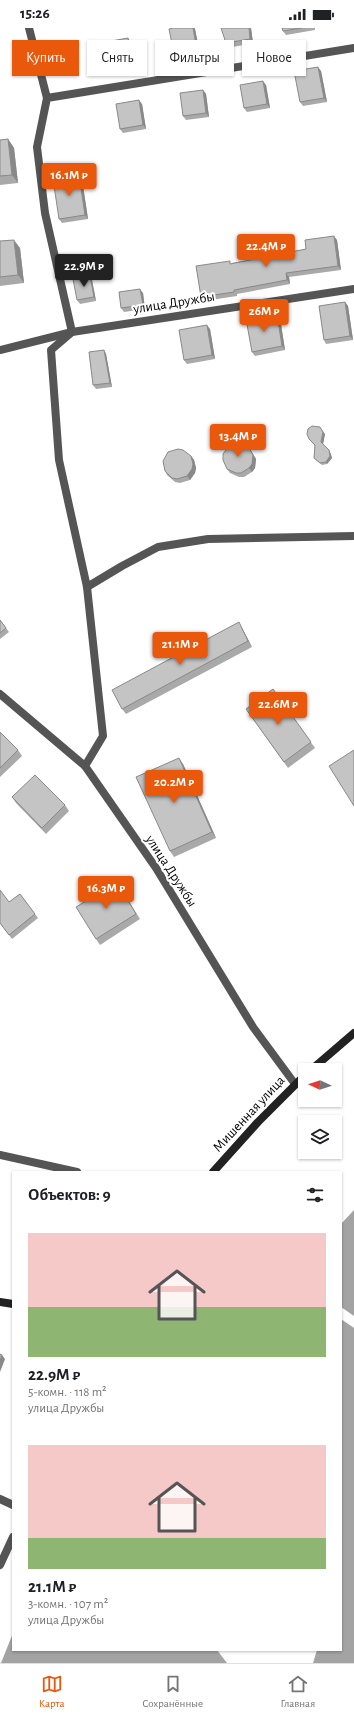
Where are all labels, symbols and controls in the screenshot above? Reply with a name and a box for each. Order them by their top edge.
text: 15:26 [20,6,50,21]
chip: Купить [12,40,79,76]
chip: Снять [87,40,147,76]
chip: Фильтры [155,40,234,76]
chip: Новое [242,40,306,76]
pin: 16.1M ₽ [32,163,106,197]
text: 16.1M ₽ [50,169,88,182]
pin: 22.4M ₽ [229,234,303,268]
text: 22.4M ₽ [246,240,286,253]
pin: 22.9M ₽ [47,254,121,288]
text: 22.9M ₽ [64,260,104,273]
street label: улица Дружбы [131,290,216,316]
pin: 26M ₽ [236,299,292,333]
text: 26M ₽ [249,305,279,318]
pin: 13.4M ₽ [201,424,275,458]
text: 13.4M ₽ [219,430,257,443]
pin: 21.1M ₽ [143,632,217,666]
text: 21.1M ₽ [162,638,198,651]
pin: 22.6M ₽ [241,692,315,726]
text: 22.6M ₽ [258,698,298,711]
pin: 20.2M ₽ [137,770,211,804]
text: 20.2M ₽ [154,776,194,789]
street label: улица Дружбы [142,832,199,909]
pin: 16.3M ₽ [69,876,143,910]
text: 16.3M ₽ [87,882,125,895]
north arrow [298,1063,342,1107]
map controls [298,1063,342,1159]
street label: Мишенная улица [210,1073,288,1155]
button: layers [298,1115,342,1159]
icon: filters [304,1184,326,1206]
text: Объектов: 9 [28,1186,111,1203]
icon: home [141,1259,213,1331]
text: 22.9M ₽ [28,1366,80,1383]
text: 5-комн. · 118 m² [28,1386,107,1399]
text: улица Дружбы [28,1402,104,1415]
icon: home [141,1471,213,1543]
text: 21.1M ₽ [28,1578,76,1595]
text: 3-комн. · 107 m² [28,1598,108,1611]
text: улица Дружбы [28,1614,104,1627]
tab: Карта [39,1673,65,1710]
tab: Сохранённые [142,1673,203,1710]
tab: Главная [281,1673,315,1710]

